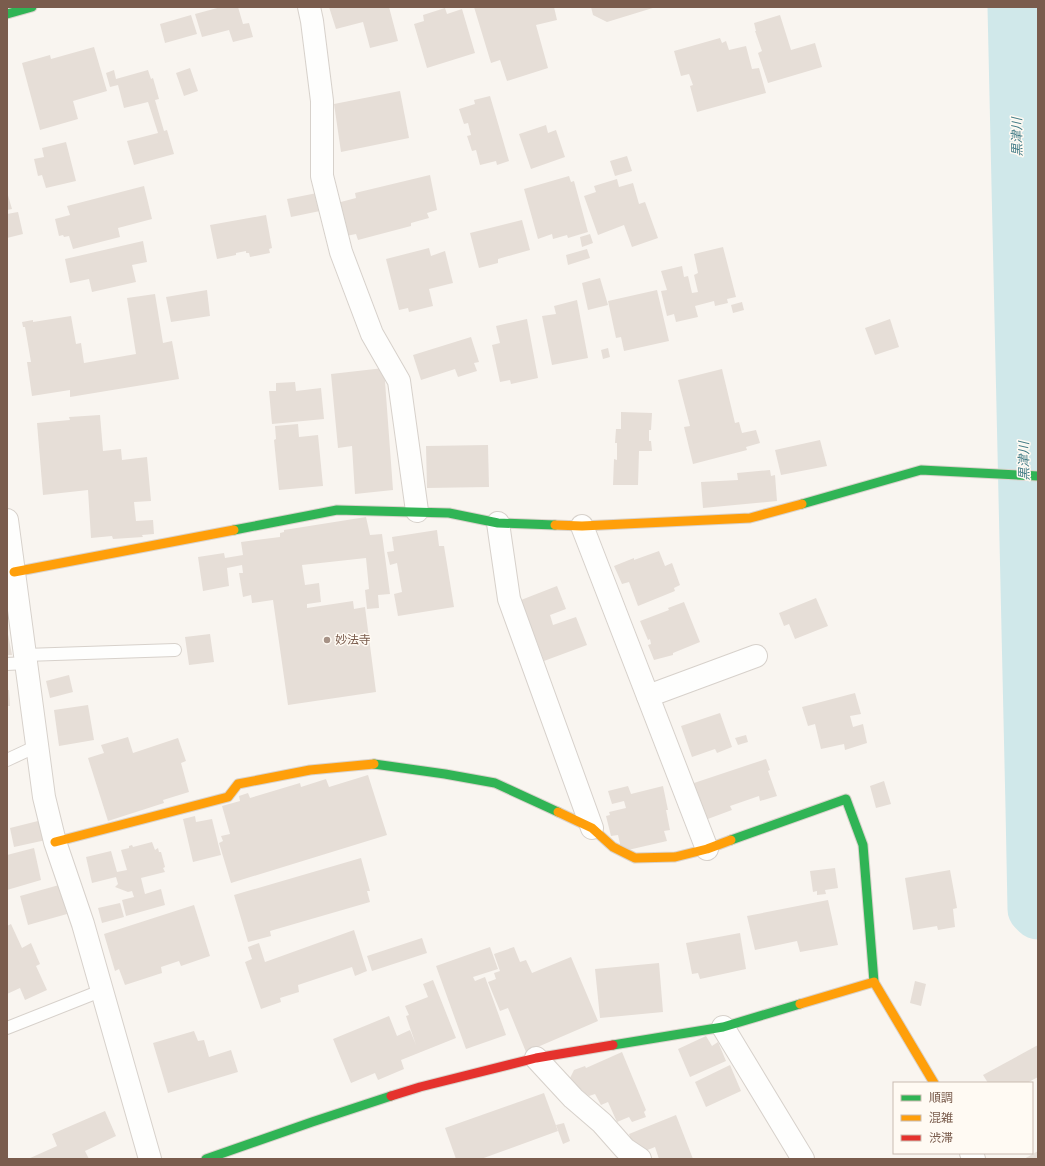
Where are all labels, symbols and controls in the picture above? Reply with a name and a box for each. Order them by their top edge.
water label: 黒津川 [1008,115,1026,157]
water label: 黒津川 [1015,439,1033,481]
place label: 妙法寺 [335,632,371,648]
marker: 妙法寺 [322,635,332,645]
legend [893,1082,1033,1154]
text: 順調 [929,1090,953,1106]
text: 混雑 [929,1110,953,1126]
text: 渋滞 [929,1130,953,1146]

